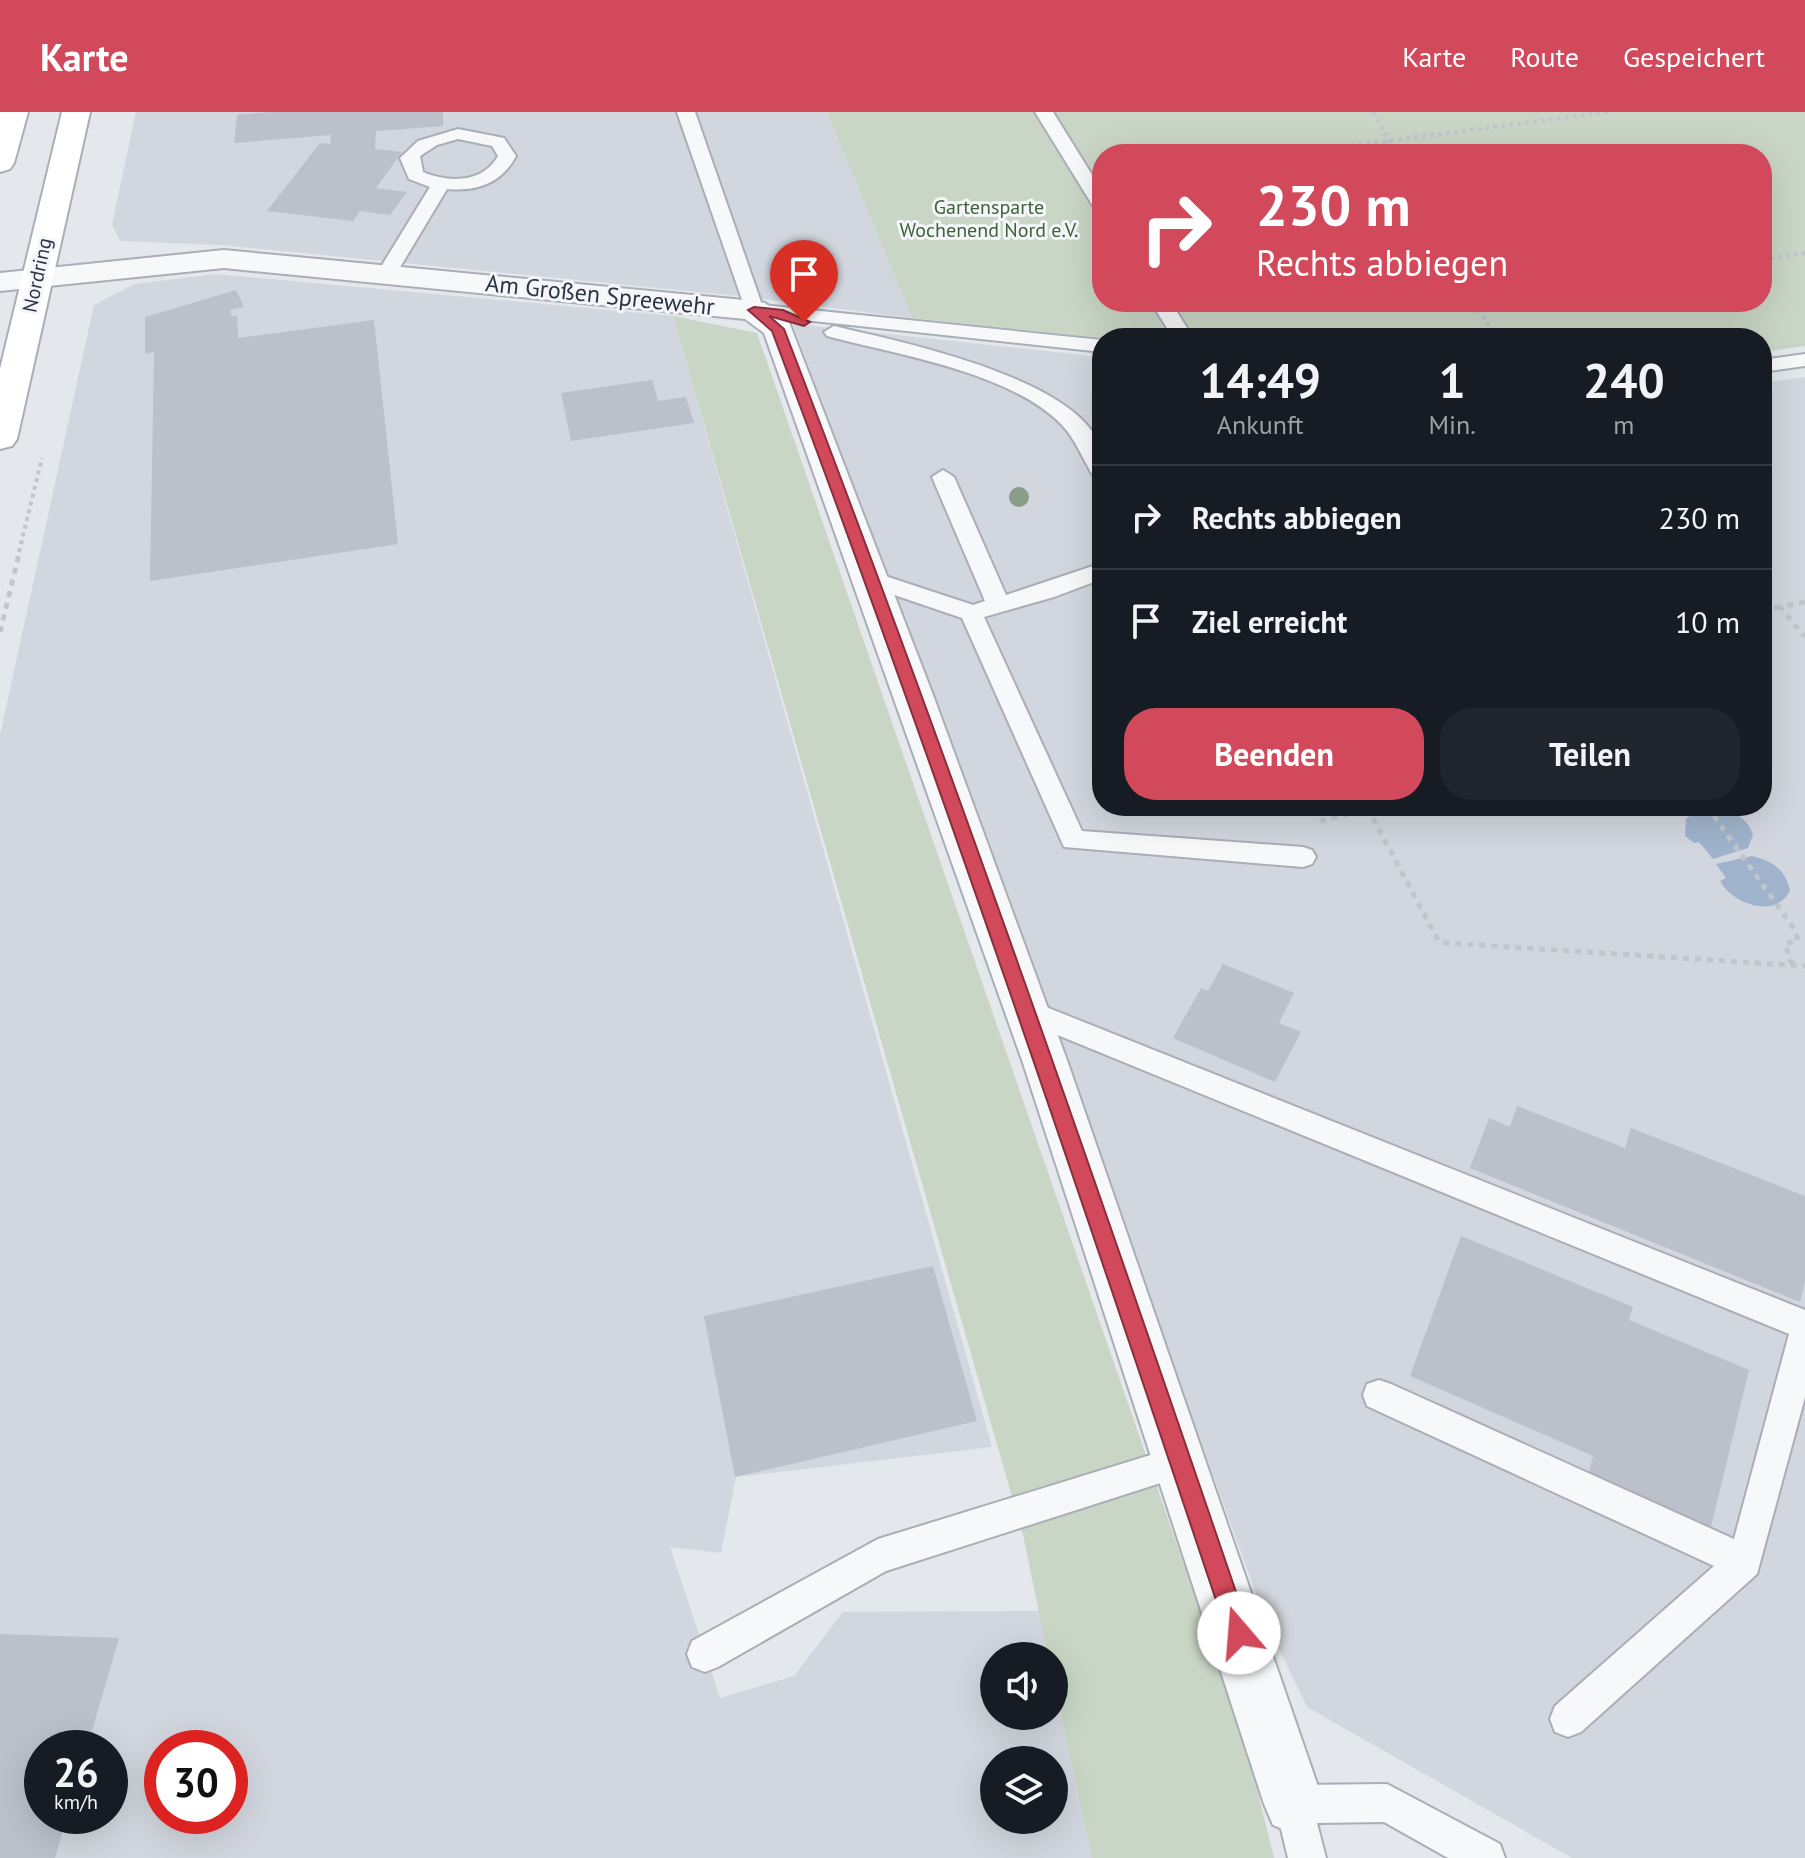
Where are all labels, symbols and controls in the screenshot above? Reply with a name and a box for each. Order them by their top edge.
text: Karte [40,32,129,81]
text: Karte [1402,38,1466,75]
text: Route [1510,38,1579,75]
text: Gespeichert [1623,38,1765,75]
text: 230 m [1256,169,1411,241]
icon: right [1124,176,1228,280]
park label: Gartensparte Wochenend Nord e.V. [900,194,1078,243]
street label: Nordring [16,235,58,315]
text: Rechts abbiegen [1256,239,1508,286]
pin [770,240,838,322]
icon: arrive [782,252,826,296]
street label: Am Großen Spreewehr [484,267,716,322]
text: 14:49 [1199,349,1321,411]
text: 1 [1438,349,1466,411]
text: 240 [1583,349,1665,411]
text: Ankunft [1217,408,1304,441]
text: Min. [1428,408,1476,441]
text: m [1613,408,1634,441]
icon: right [1124,495,1168,539]
text: Rechts abbiegen [1192,498,1402,537]
text: 230 m [1659,498,1740,537]
icon: arrive [1124,599,1168,643]
text: Ziel erreicht [1192,602,1347,641]
text: 10 m [1675,602,1740,641]
button: Beenden [1124,708,1424,800]
button: Teilen [1440,708,1740,800]
position arrow [1197,1591,1281,1675]
map controls [980,1642,1068,1834]
button: sound [980,1642,1068,1730]
speed limit sign: 30 [144,1730,248,1834]
text: 26 [53,1746,99,1798]
button: layers [980,1746,1068,1834]
text: km/h [54,1789,98,1815]

